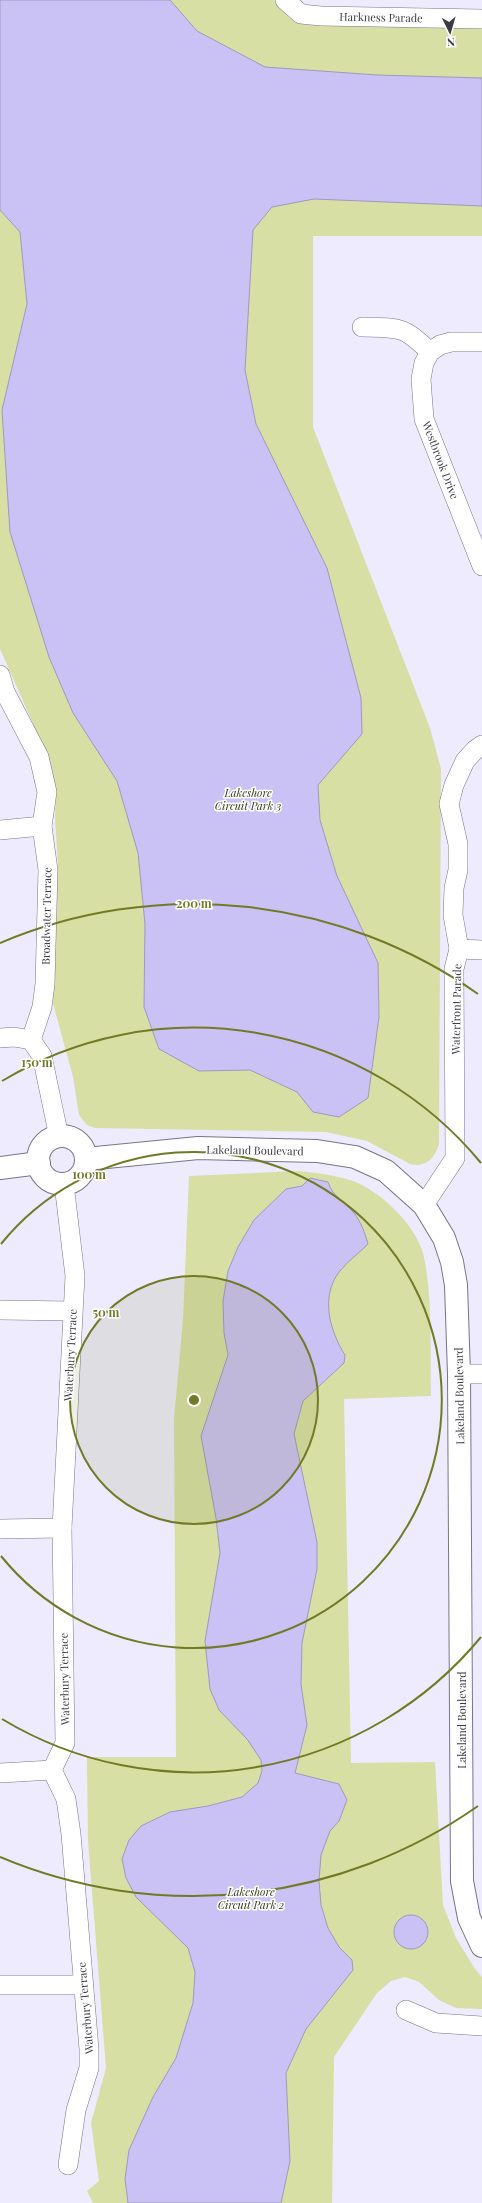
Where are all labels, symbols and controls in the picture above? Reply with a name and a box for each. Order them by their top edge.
street label: Harkness Parade [339,9,423,25]
north arrow [430,12,470,52]
text: N [446,35,456,50]
street label: Westbrook Drive [419,418,463,501]
park label: Lakeshore Circuit Park 3 [215,785,281,813]
street label: Broadwater Terrace [38,866,54,965]
text: 200 m [176,895,212,911]
street label: Waterfront Parade [448,963,464,1055]
text: 150 m [21,1054,53,1070]
street label: Lakeland Boulevard [206,1142,304,1158]
text: 100 m [72,1166,106,1182]
text: 50 m [93,1304,120,1320]
street label: Waterbury Terrace [60,1308,80,1402]
street label: Lakeland Boulevard [451,1347,467,1445]
centre of rings [187,1393,201,1407]
street label: Waterbury Terrace [56,1632,72,1726]
street label: Lakeland Boulevard [454,1671,469,1769]
park label: Lakeshore Circuit Park 2 [218,1884,284,1912]
street label: Waterbury Terrace [73,1961,97,2056]

